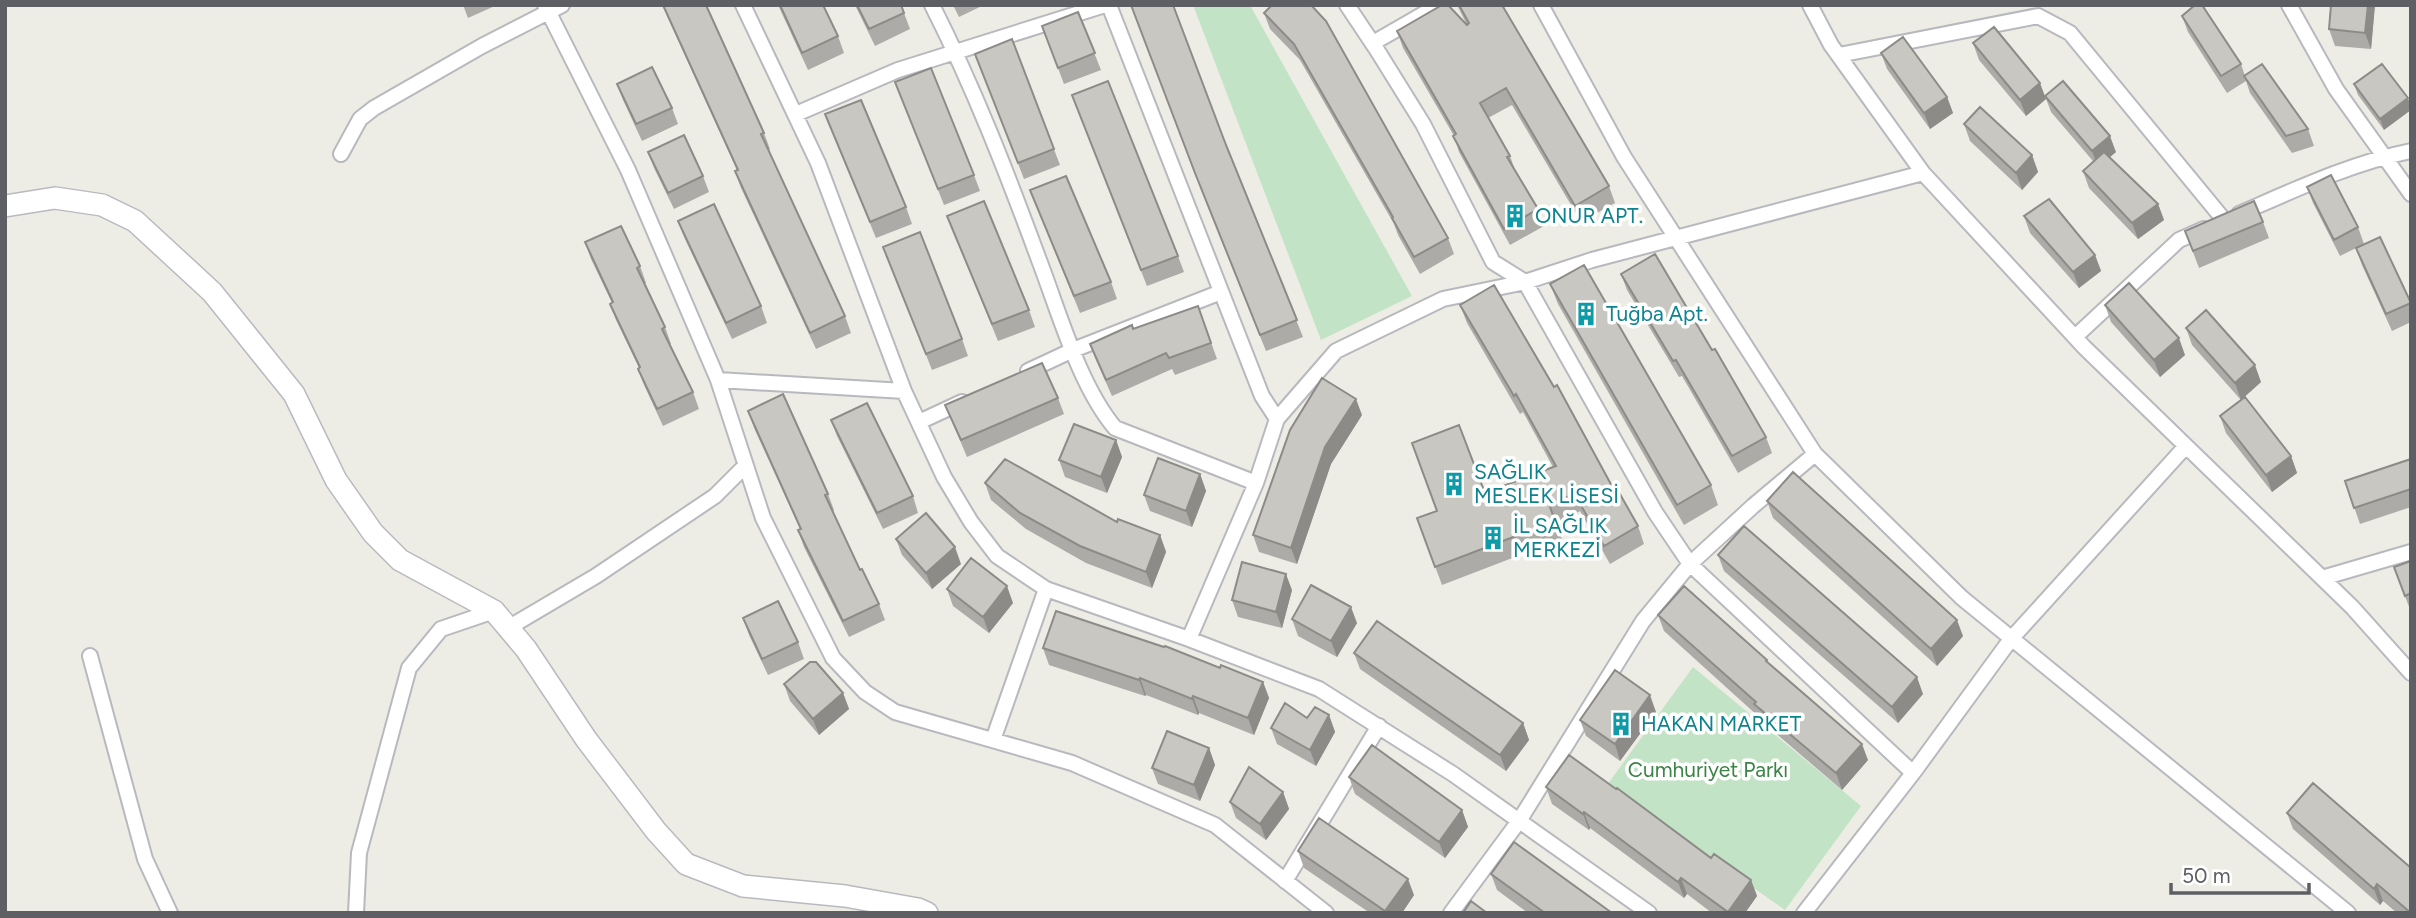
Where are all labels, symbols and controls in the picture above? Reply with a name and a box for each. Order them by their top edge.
building icon: ONUR APT. [1501,202,1529,230]
place label: ONUR APT. [1535,203,1643,228]
building icon: Tuğba Apt. [1572,300,1600,328]
place label: Tuğba Apt. [1606,301,1708,326]
place label: SAĞLIK MESLEK LİSESİ [1474,459,1619,508]
building icon: SAĞLIK MESLEK LİSESİ [1440,470,1468,498]
place label: İL SAĞLIK MERKEZİ [1513,513,1607,562]
building icon: İL SAĞLIK MERKEZİ [1479,524,1507,552]
building icon: HAKAN MARKET [1607,710,1635,738]
place label: HAKAN MARKET [1641,711,1802,736]
park label: Cumhuriyet Parkı [1628,757,1788,782]
scale bar [2171,852,2309,896]
text: 50 m [2182,863,2231,888]

